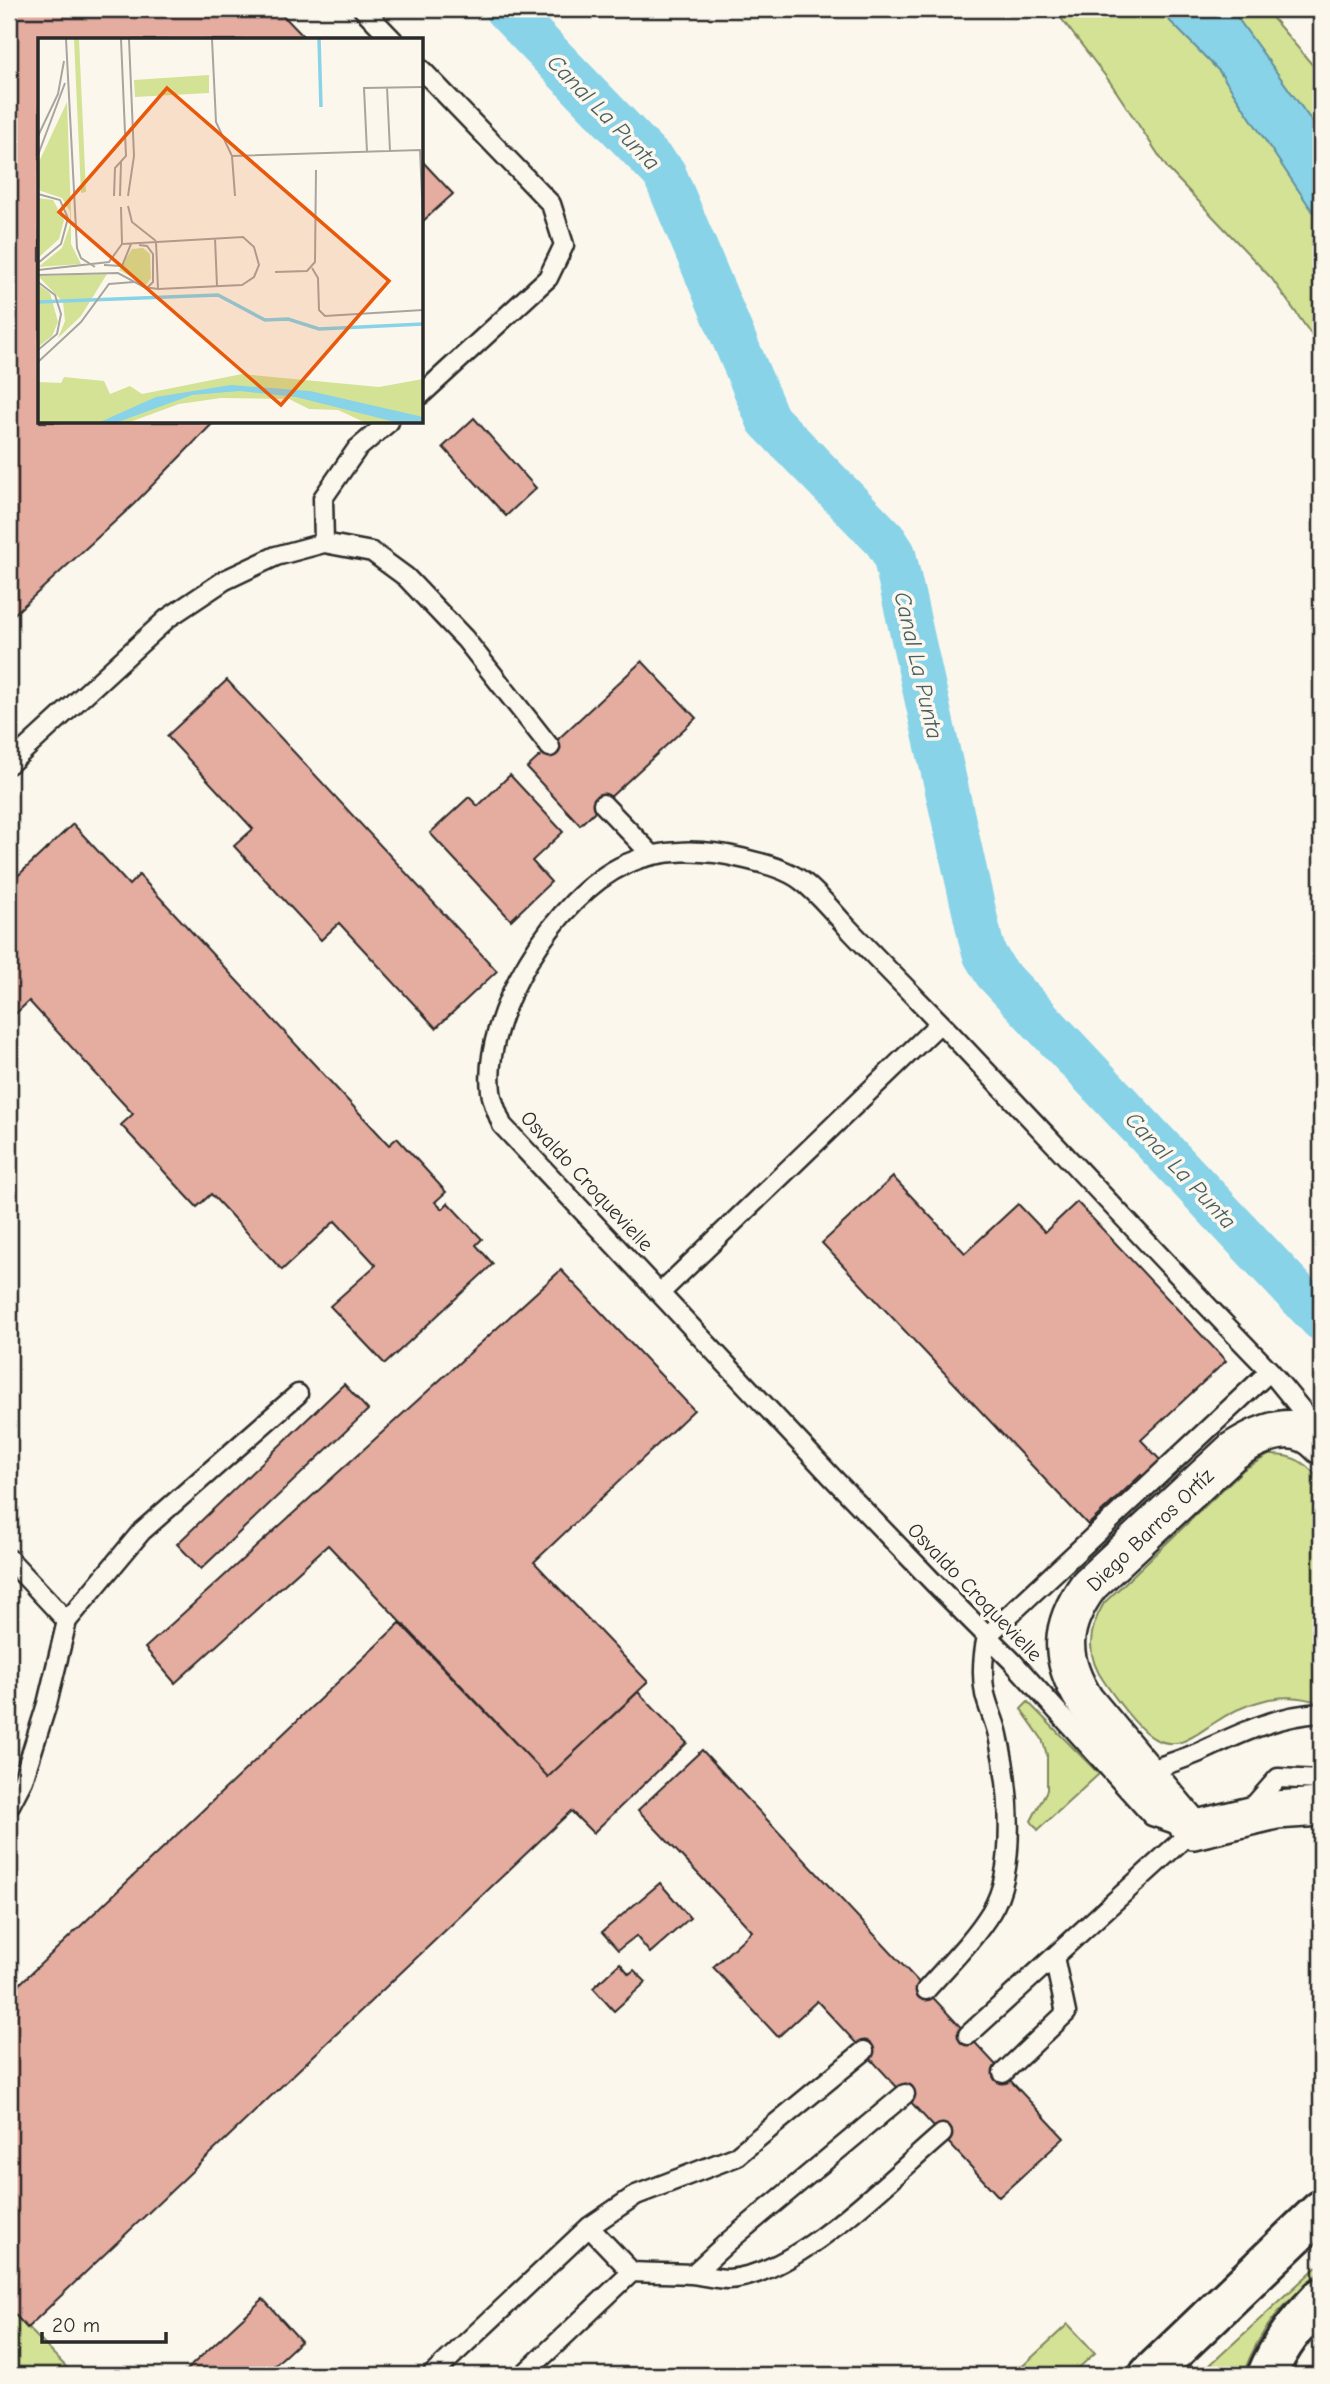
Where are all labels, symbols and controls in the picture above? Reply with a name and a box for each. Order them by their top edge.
inset map [38,38,424,424]
water label: Canal La Punta [542,49,666,176]
water label: Canal La Punta [888,589,949,741]
street label: Osvaldo Croquevielle [516,1106,658,1256]
water label: Canal La Punta [1120,1106,1242,1235]
street label: Diego Barros Ortíz [1082,1464,1218,1596]
street label: Osvaldo Croquevielle [903,1518,1047,1666]
scale bar [42,2300,166,2344]
text: 20 m [52,2313,100,2337]

